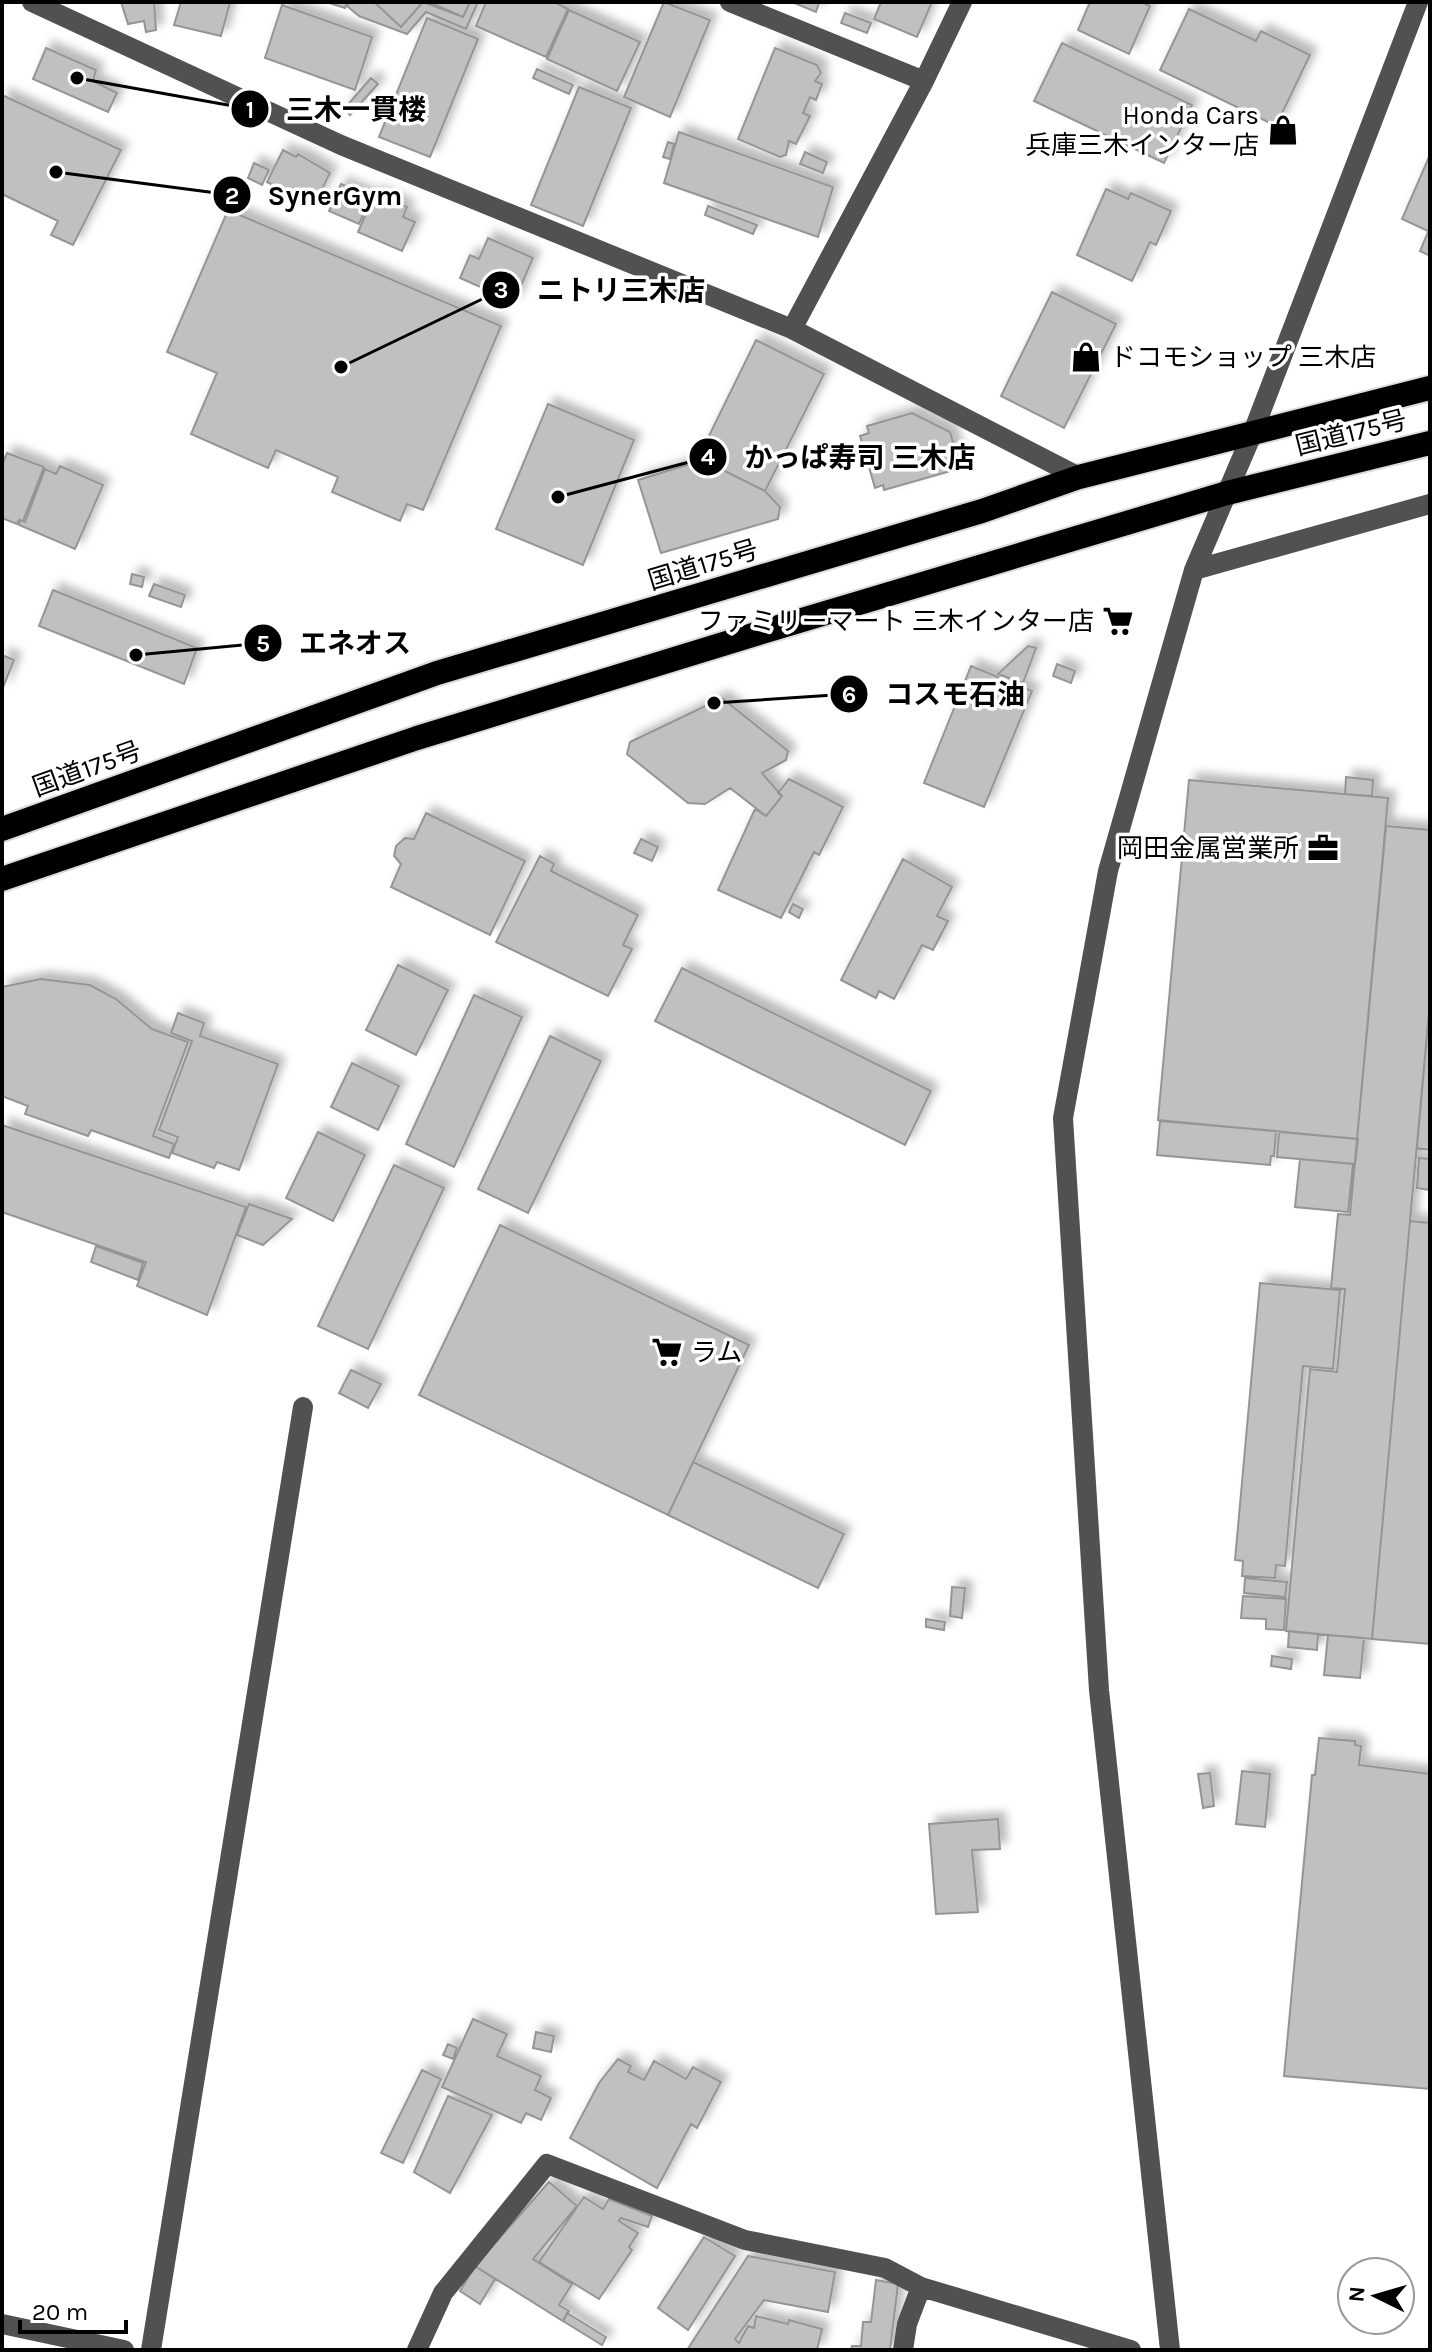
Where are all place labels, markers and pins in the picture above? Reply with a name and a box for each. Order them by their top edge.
callout: 三木一貫楼 [230,83,442,135]
place label: Honda Cars 兵庫三木インター店 [1025,100,1259,161]
shop icon: Honda Cars 兵庫三木インター店 [1266,113,1300,147]
callout: SynerGym [212,169,418,221]
callout: ニトリ三木店 [481,264,721,316]
shop icon: ドコモショップ 三木店 [1069,340,1103,374]
place label: ドコモショップ 三木店 [1110,342,1376,373]
callout: かっぱ寿司 三木店 [688,431,991,483]
supermarket icon: ファミリーマート 三木インター店 [1101,604,1135,638]
place label: ファミリーマート 三木インター店 [698,606,1094,637]
callout: エネオス [243,617,427,669]
callout: コスモ石油 [829,668,1041,720]
office icon: 岡田金属営業所 [1306,831,1340,865]
place label: 岡田金属営業所 [1117,833,1299,864]
supermarket icon: ラム [650,1335,684,1369]
place label: ラム [691,1337,742,1368]

